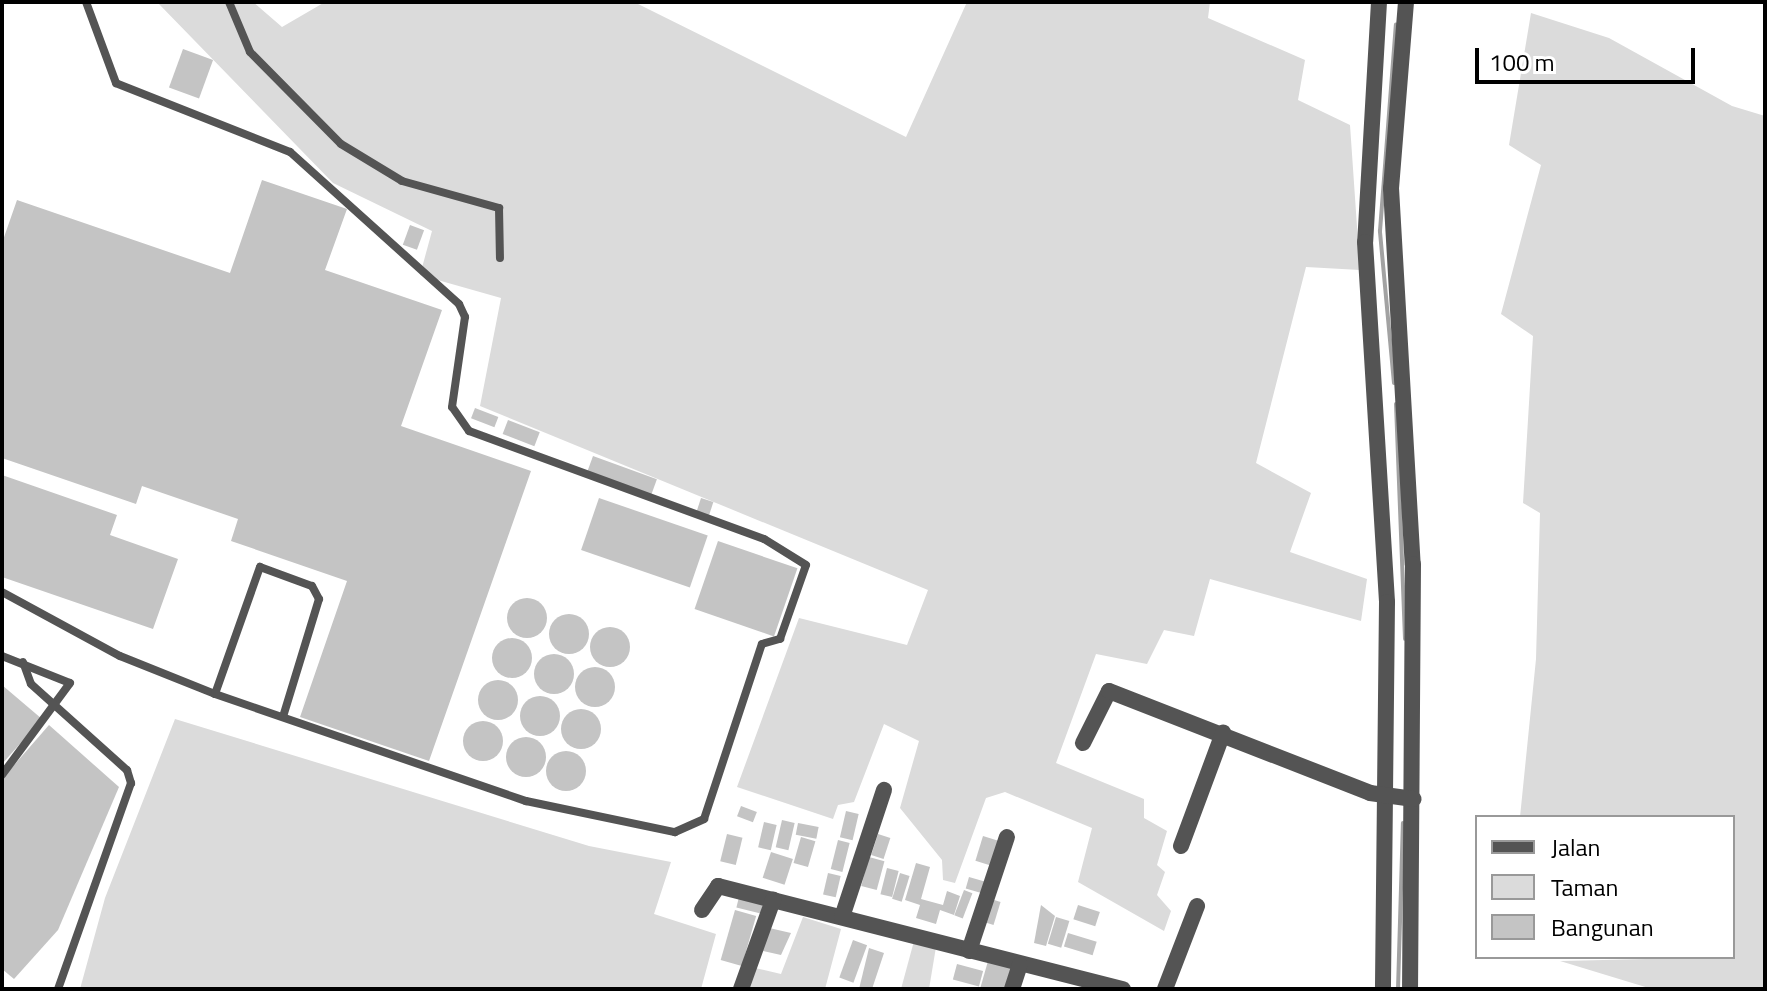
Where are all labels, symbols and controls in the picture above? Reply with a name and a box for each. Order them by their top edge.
scale bar [1479,32,1699,82]
text: 100 m [1489,44,1555,80]
legend [1475,815,1735,959]
text: Jalan [1551,829,1600,865]
text: Taman [1551,869,1619,905]
text: Bangunan [1551,909,1654,945]

